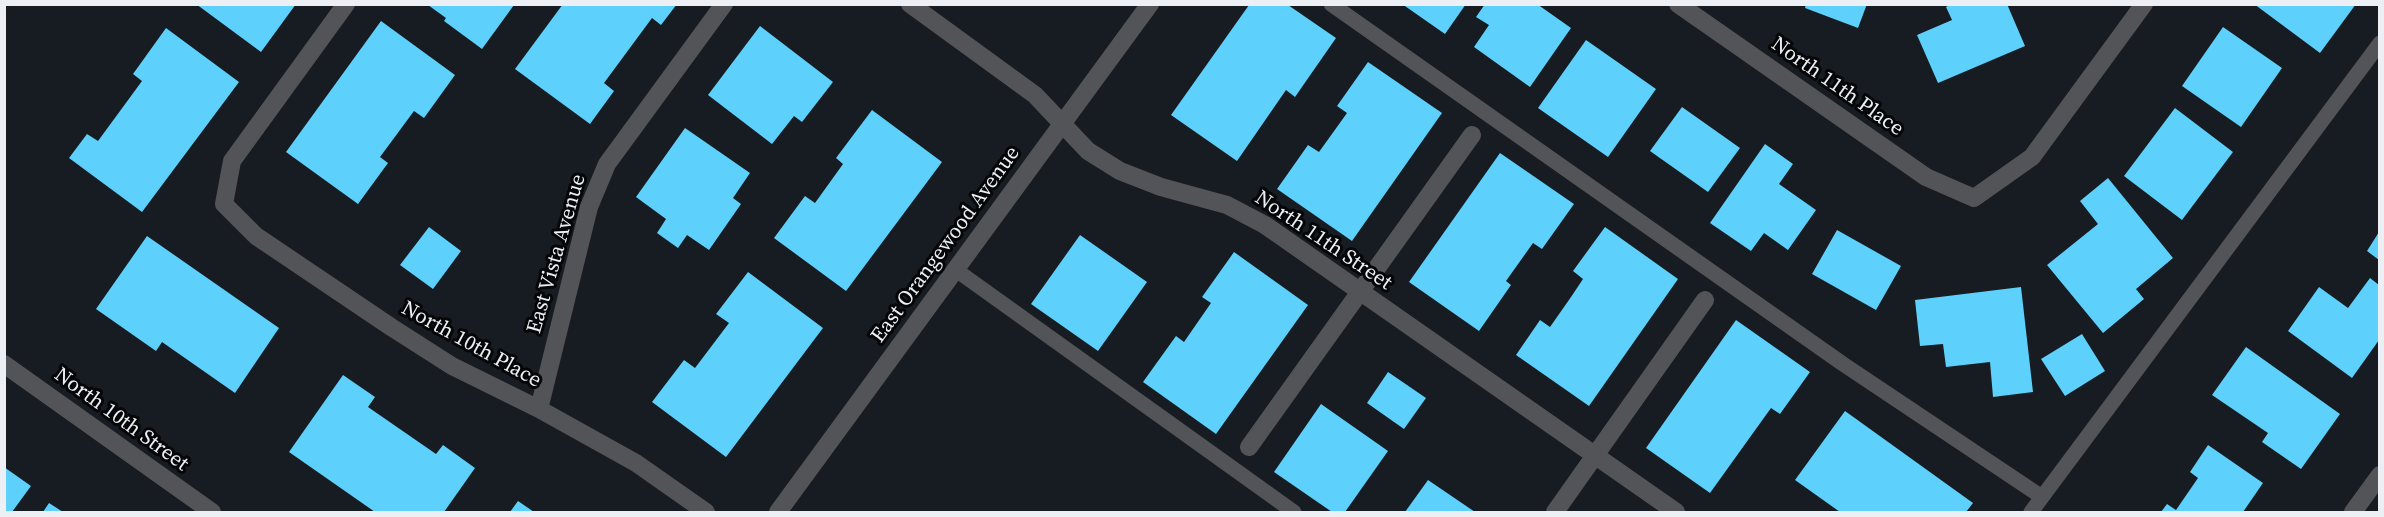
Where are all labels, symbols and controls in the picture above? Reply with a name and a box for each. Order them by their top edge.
street label: North 11th Place [1766,32,1908,142]
street label: East Orangewood Avenue [866,142,1026,348]
street label: East Vista Avenue [522,171,592,337]
street label: North 11th Street [1250,186,1396,296]
street label: North 10th Place [397,296,545,394]
street label: North 10th Street [49,363,193,477]

